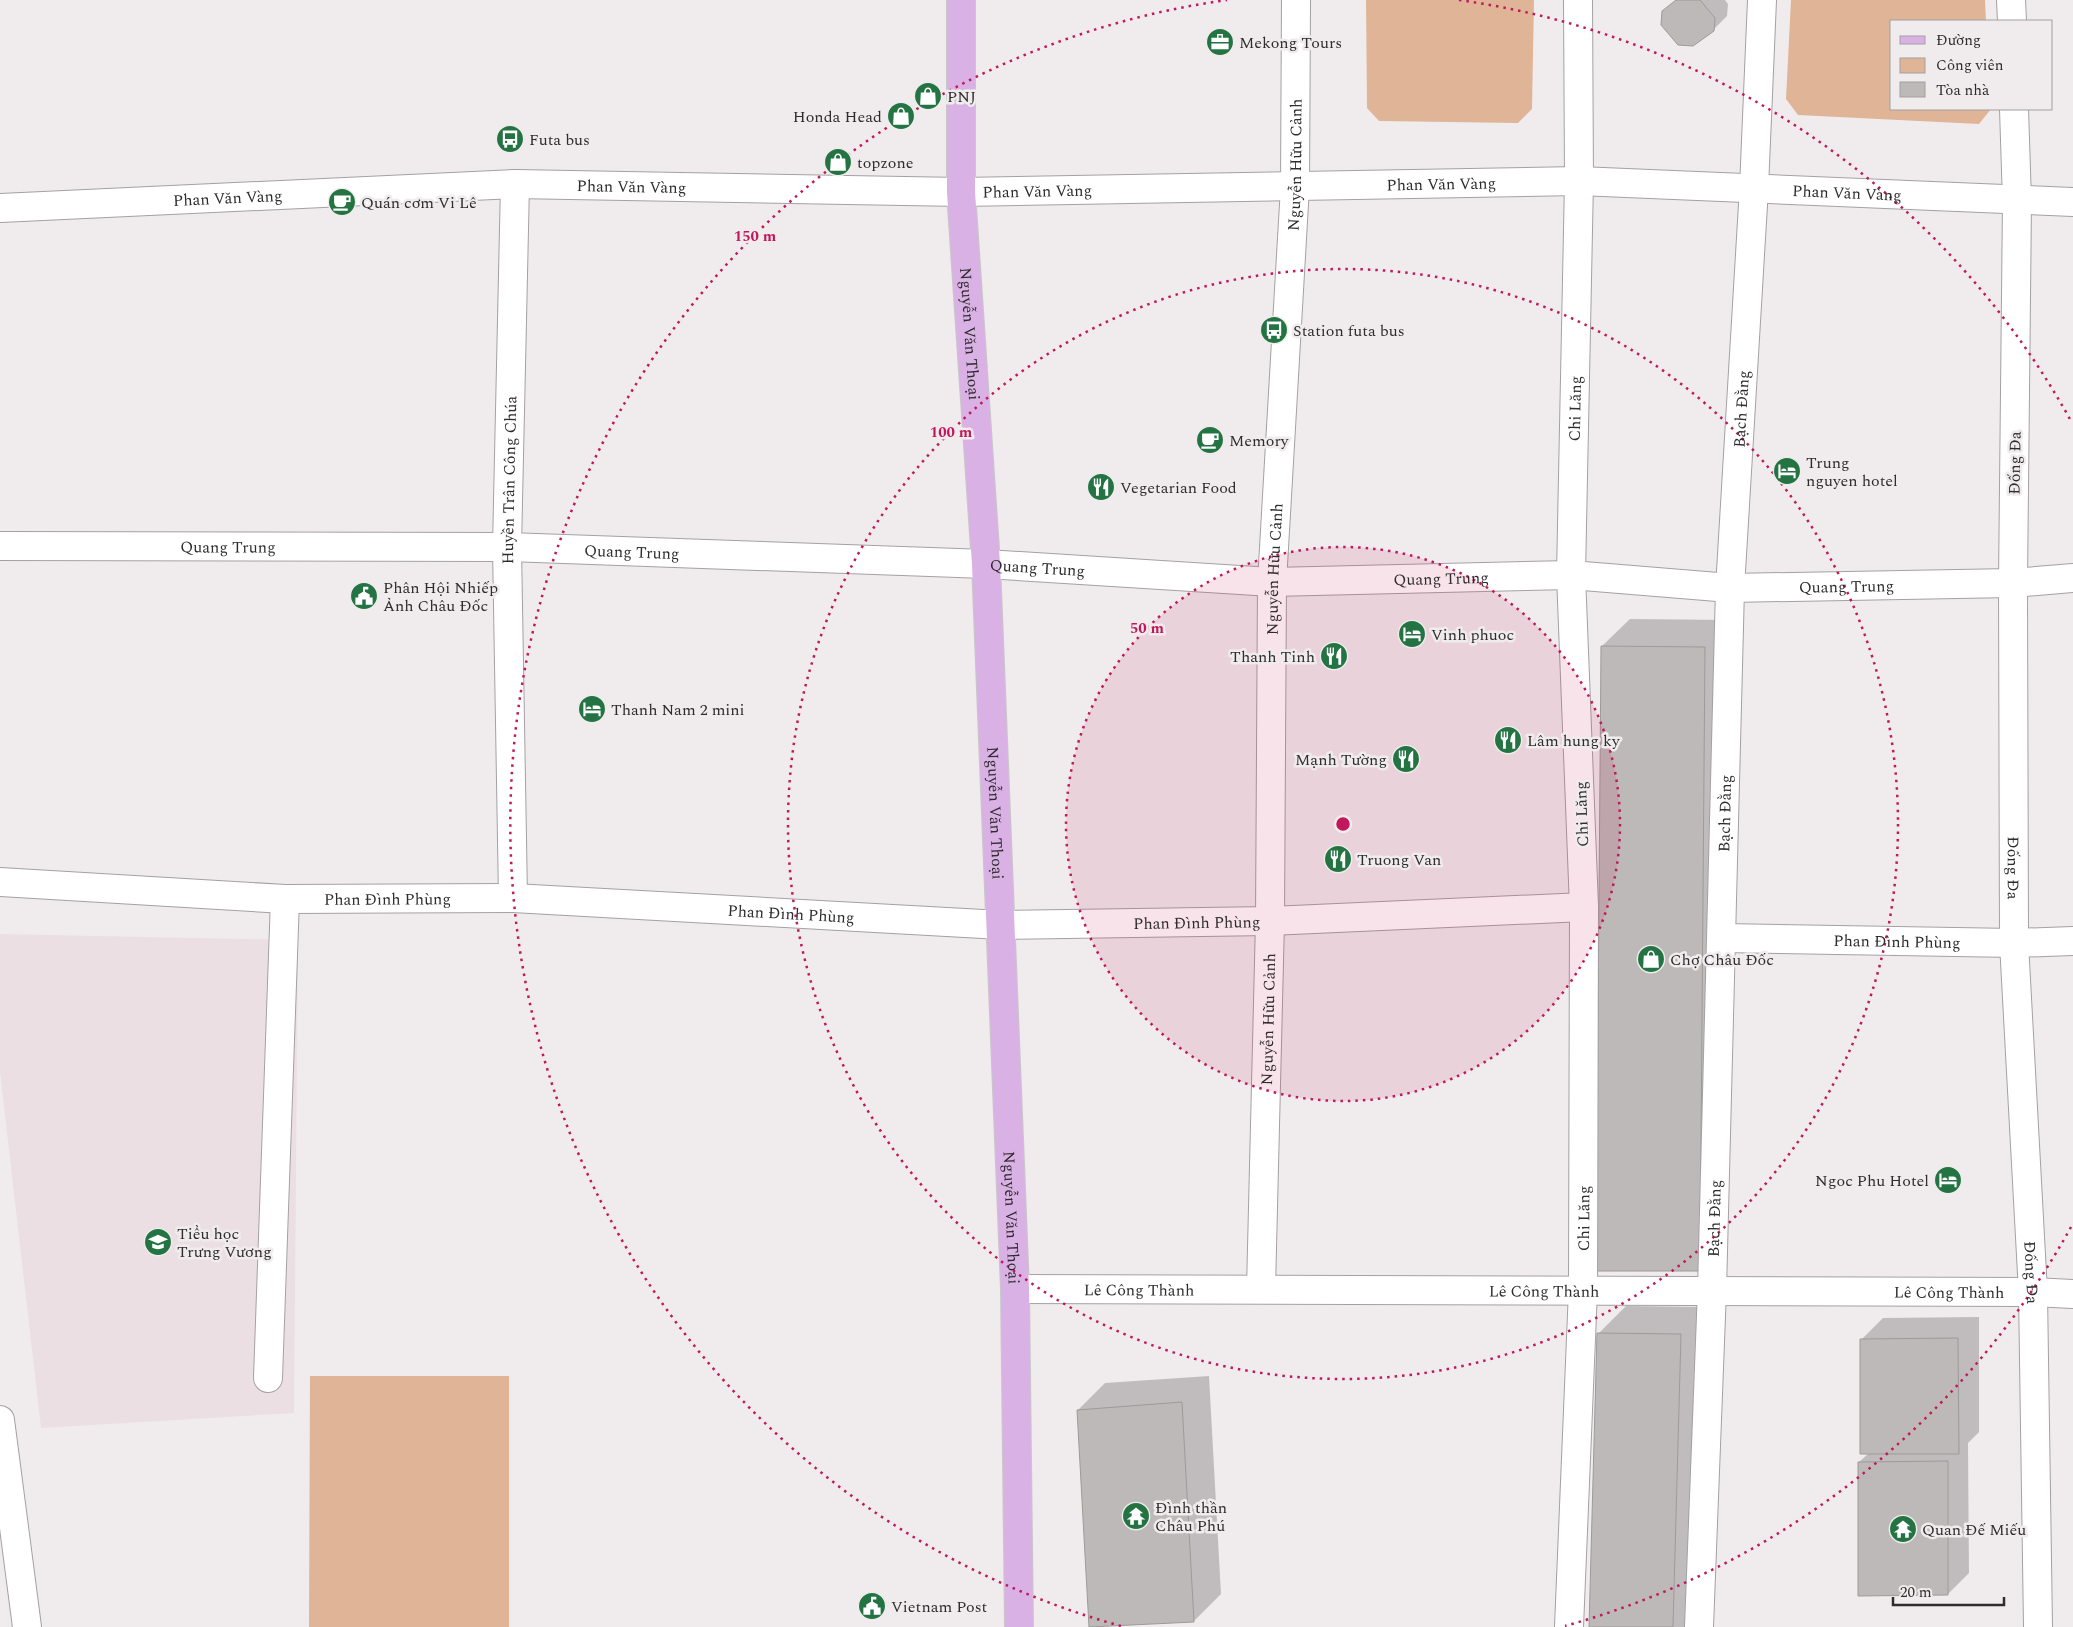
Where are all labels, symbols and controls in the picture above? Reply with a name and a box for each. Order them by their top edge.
legend [1890,20,2053,110]
office icon: Mekong Tours [1205,27,1235,57]
text: Đường [1936,29,1981,52]
place label: Mekong Tours [1239,31,1342,55]
text: Công viên [1936,54,2004,77]
text: Tòa nhà [1936,79,1990,102]
shop icon: PNJ [913,81,943,111]
place label: PNJ [947,85,976,109]
street label: Nguyễn Hữu Cảnh [1281,99,1308,232]
shop icon: Honda Head [886,101,916,131]
place label: Honda Head [793,105,882,129]
bus stop icon: Futa bus [495,124,525,154]
place label: Futa bus [529,128,590,152]
shop icon: topzone [823,147,853,177]
place label: topzone [857,151,913,175]
street label: Phan Văn Vàng [1386,171,1496,197]
street label: Phan Văn Vàng [576,174,686,200]
street label: Phan Văn Vàng [982,179,1092,205]
street label: Phan Văn Vàng [1792,179,1902,208]
street label: Phan Văn Vàng [172,184,283,213]
cafe icon: Quán cơm Vi Lê [327,187,357,217]
place label: Quán cơm Vi Lê [361,191,477,215]
text: 150 m [734,225,777,248]
street label: Nguyễn Văn Thoại [953,266,986,401]
bus stop icon: Station futa bus [1259,315,1289,345]
place label: Station futa bus [1293,319,1405,343]
street label: Bạch Đằng [1727,369,1756,448]
street label: Chi Lăng [1563,375,1588,442]
street label: Huyền Trân Công Chúa [496,395,523,565]
text: 100 m [930,421,973,444]
cafe icon: Memory [1195,425,1225,455]
place label: Memory [1229,429,1290,453]
street label: Đống Đa [2002,431,2028,495]
place label: Trung nguyen hotel [1806,451,1898,493]
hotel icon: Trung nguyen hotel [1772,456,1802,486]
restaurant icon: Vegetarian Food [1086,472,1116,502]
place label: Vegetarian Food [1120,476,1237,500]
street label: Nguyễn Hữu Cảnh [1261,502,1290,635]
street label: Quang Trung [180,535,276,560]
street label: Quang Trung [584,539,680,566]
street label: Quang Trung [989,553,1086,583]
street label: Quang Trung [1393,566,1489,592]
street label: Quang Trung [1799,574,1894,600]
place label: Phân Hội Nhiếp Ảnh Châu Đốc [383,576,498,618]
public building icon: Phân Hội Nhiếp Ảnh Châu Đốc [349,581,379,611]
text: 50 m [1130,617,1165,640]
hotel icon: Vinh phuoc [1397,619,1427,649]
place label: Vinh phuoc [1431,623,1514,647]
restaurant icon: Thanh Tinh [1319,641,1349,671]
place label: Thanh Tinh [1230,645,1315,669]
hotel icon: Thanh Nam 2 mini [577,694,607,724]
place label: Thanh Nam 2 mini [611,698,745,722]
restaurant icon: Lâm hung ky [1493,725,1523,755]
place label: Lâm hung ky [1527,729,1621,753]
restaurant icon: Mạnh Tường [1391,744,1421,774]
street label: Nguyễn Văn Thoại [980,746,1010,880]
place label: Mạnh Tường [1295,748,1387,772]
street label: Bạch Đằng [1712,774,1738,853]
street label: Chi Lăng [1569,781,1595,847]
centre of rings [1334,815,1352,833]
street label: Đống Đa [2001,836,2025,900]
restaurant icon: Truong Van [1323,844,1353,874]
place label: Truong Van [1357,848,1441,872]
street label: Phan Đình Phùng [324,887,451,912]
street label: Phan Đình Phùng [727,899,855,930]
street label: Phan Đình Phùng [1133,910,1260,936]
street label: Phan Đình Phùng [1833,929,1961,955]
shop icon: Chợ Châu Đốc [1636,944,1666,974]
place label: Chợ Châu Đốc [1670,948,1774,972]
street label: Nguyễn Hữu Cảnh [1255,953,1282,1086]
street label: Nguyễn Văn Thoại [996,1151,1026,1285]
hotel icon: Ngoc Phu Hotel [1933,1165,1963,1195]
place label: Ngoc Phu Hotel [1815,1169,1929,1193]
street label: Bạch Đằng [1702,1179,1728,1257]
street label: Chi Lăng [1572,1185,1596,1251]
place label: Tiểu học Trưng Vương [177,1222,272,1264]
school or university icon: Tiểu học Trưng Vương [143,1227,173,1257]
street label: Đống Đa [2017,1240,2044,1304]
street label: Lê Công Thành [1084,1278,1194,1303]
street label: Lê Công Thành [1489,1279,1599,1304]
street label: Lê Công Thành [1894,1281,2004,1305]
place label: Đình thần Châu Phú [1155,1496,1227,1538]
temple icon: Đình thần Châu Phú [1121,1501,1151,1531]
temple icon: Quan Đế Miếu [1888,1514,1918,1544]
place label: Quan Đế Miếu [1922,1518,2026,1542]
scale bar [1893,1574,2004,1606]
text: 20 m [1900,1581,1932,1604]
public building icon: Vietnam Post [857,1591,887,1621]
place label: Vietnam Post [891,1595,988,1619]

